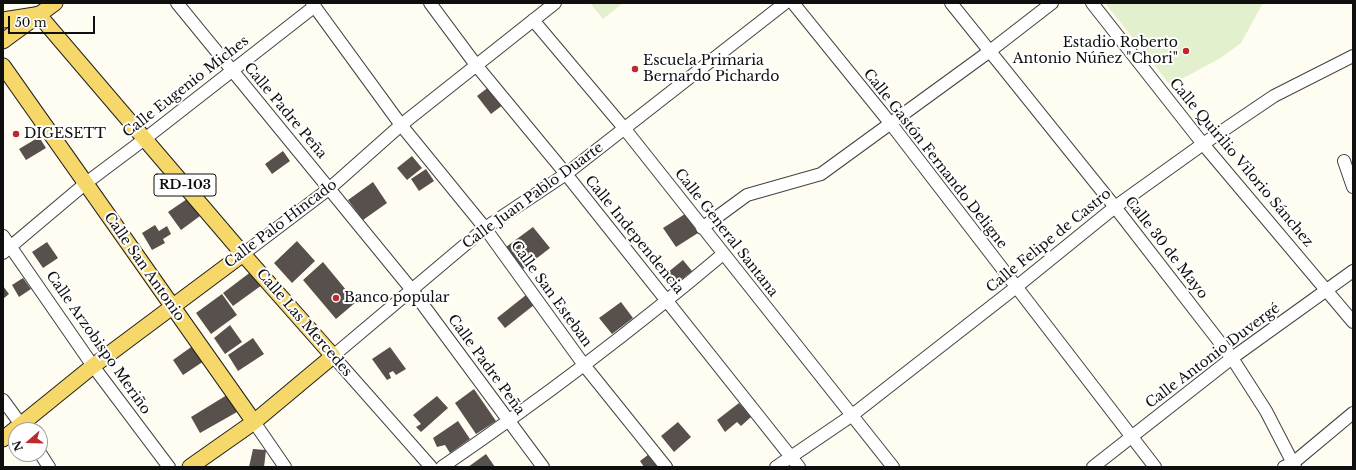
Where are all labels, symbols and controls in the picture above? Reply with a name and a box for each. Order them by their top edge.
scale bar [10,8,97,34]
text: 50 m [15,15,47,30]
street label: Calle Eugenio Miches [120,33,252,141]
place label: Estadio Roberto Antonio Núñez "Chori" [1013,35,1178,68]
marker: Estadio Roberto Antonio Núñez "Chori" [1181,46,1191,56]
place label: Escuela Primaria Bernardo Pichardo [643,53,779,86]
street label: Calle Padre Peña [240,60,330,162]
marker: Escuela Primaria Bernardo Pichardo [630,64,640,74]
street label: Calle Gastón Fernando Deligne [860,66,1010,252]
street label: Calle Quirilio Vilorio Sánchez [1166,75,1316,251]
place label: DIGESETT [24,126,106,142]
marker: DIGESETT [11,129,21,139]
street label: Calle Juan Pablo Duarte [459,139,607,253]
street label: Calle General Santana [671,166,781,300]
street label: Calle Independencia [581,172,687,298]
road number: RD-103 [154,174,216,196]
street label: Calle Palo Hincado [222,176,340,272]
street label: Calle Felipe de Castro [983,186,1115,296]
street label: Calle 30 de Mayo [1121,194,1211,302]
street label: Calle San Antonio [100,209,188,325]
street label: Calle San Esteban [507,238,595,350]
street label: Calle Las Mercedes [253,266,355,380]
street label: Calle Arzobispo Meriño [42,268,154,418]
place label: Banco popular [344,290,449,306]
marker: Banco popular [331,293,341,303]
street label: Calle Antonio Duvergé [1143,300,1283,412]
street label: Calle Padre Peña [444,312,528,418]
north arrow [8,422,48,462]
text: N [9,439,26,453]

